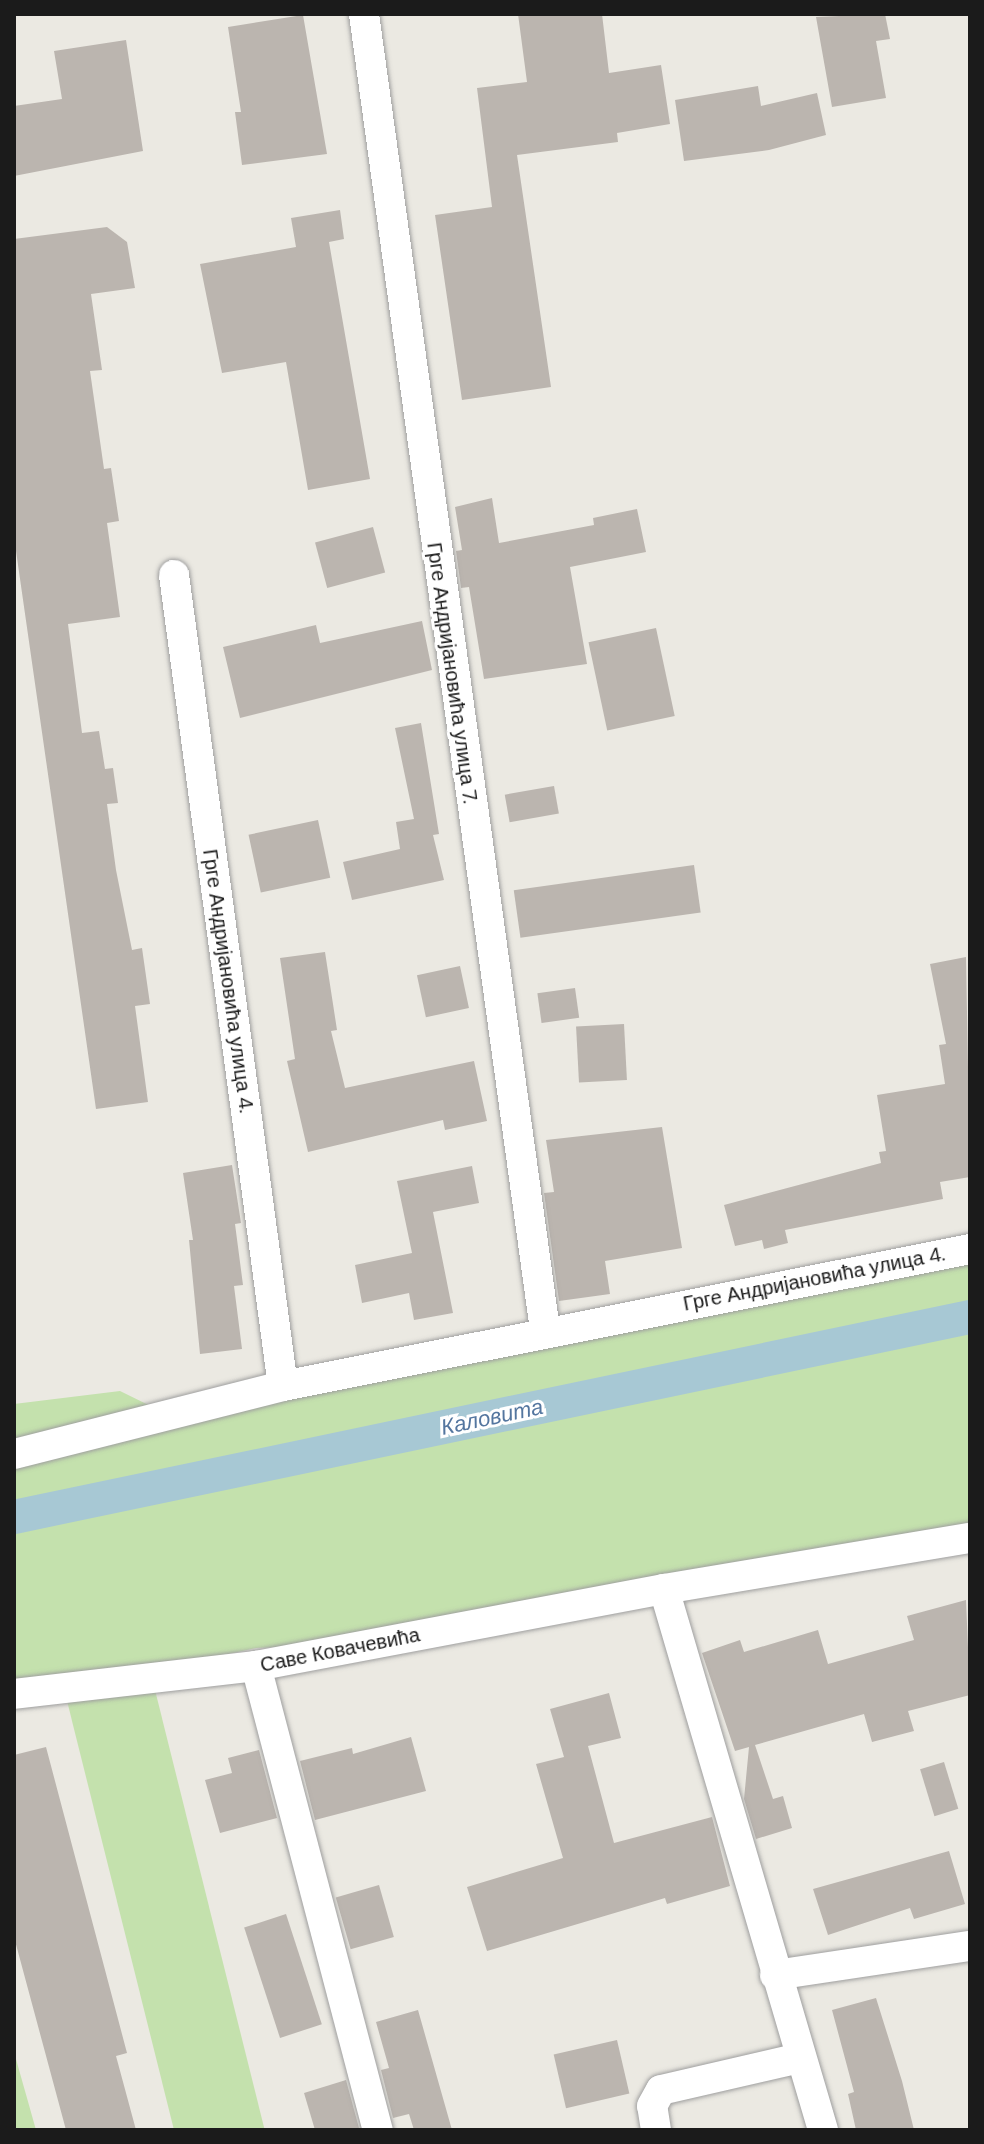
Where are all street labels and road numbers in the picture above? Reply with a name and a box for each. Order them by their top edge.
street label: Грге Андријановића улица 7. [422,541,482,805]
street label: Грге Андријановића улица 4. [198,848,258,1114]
street label: Грге Андријановића улица 4. [681,1242,947,1316]
street label: Саве Ковачевића [258,1623,422,1677]

